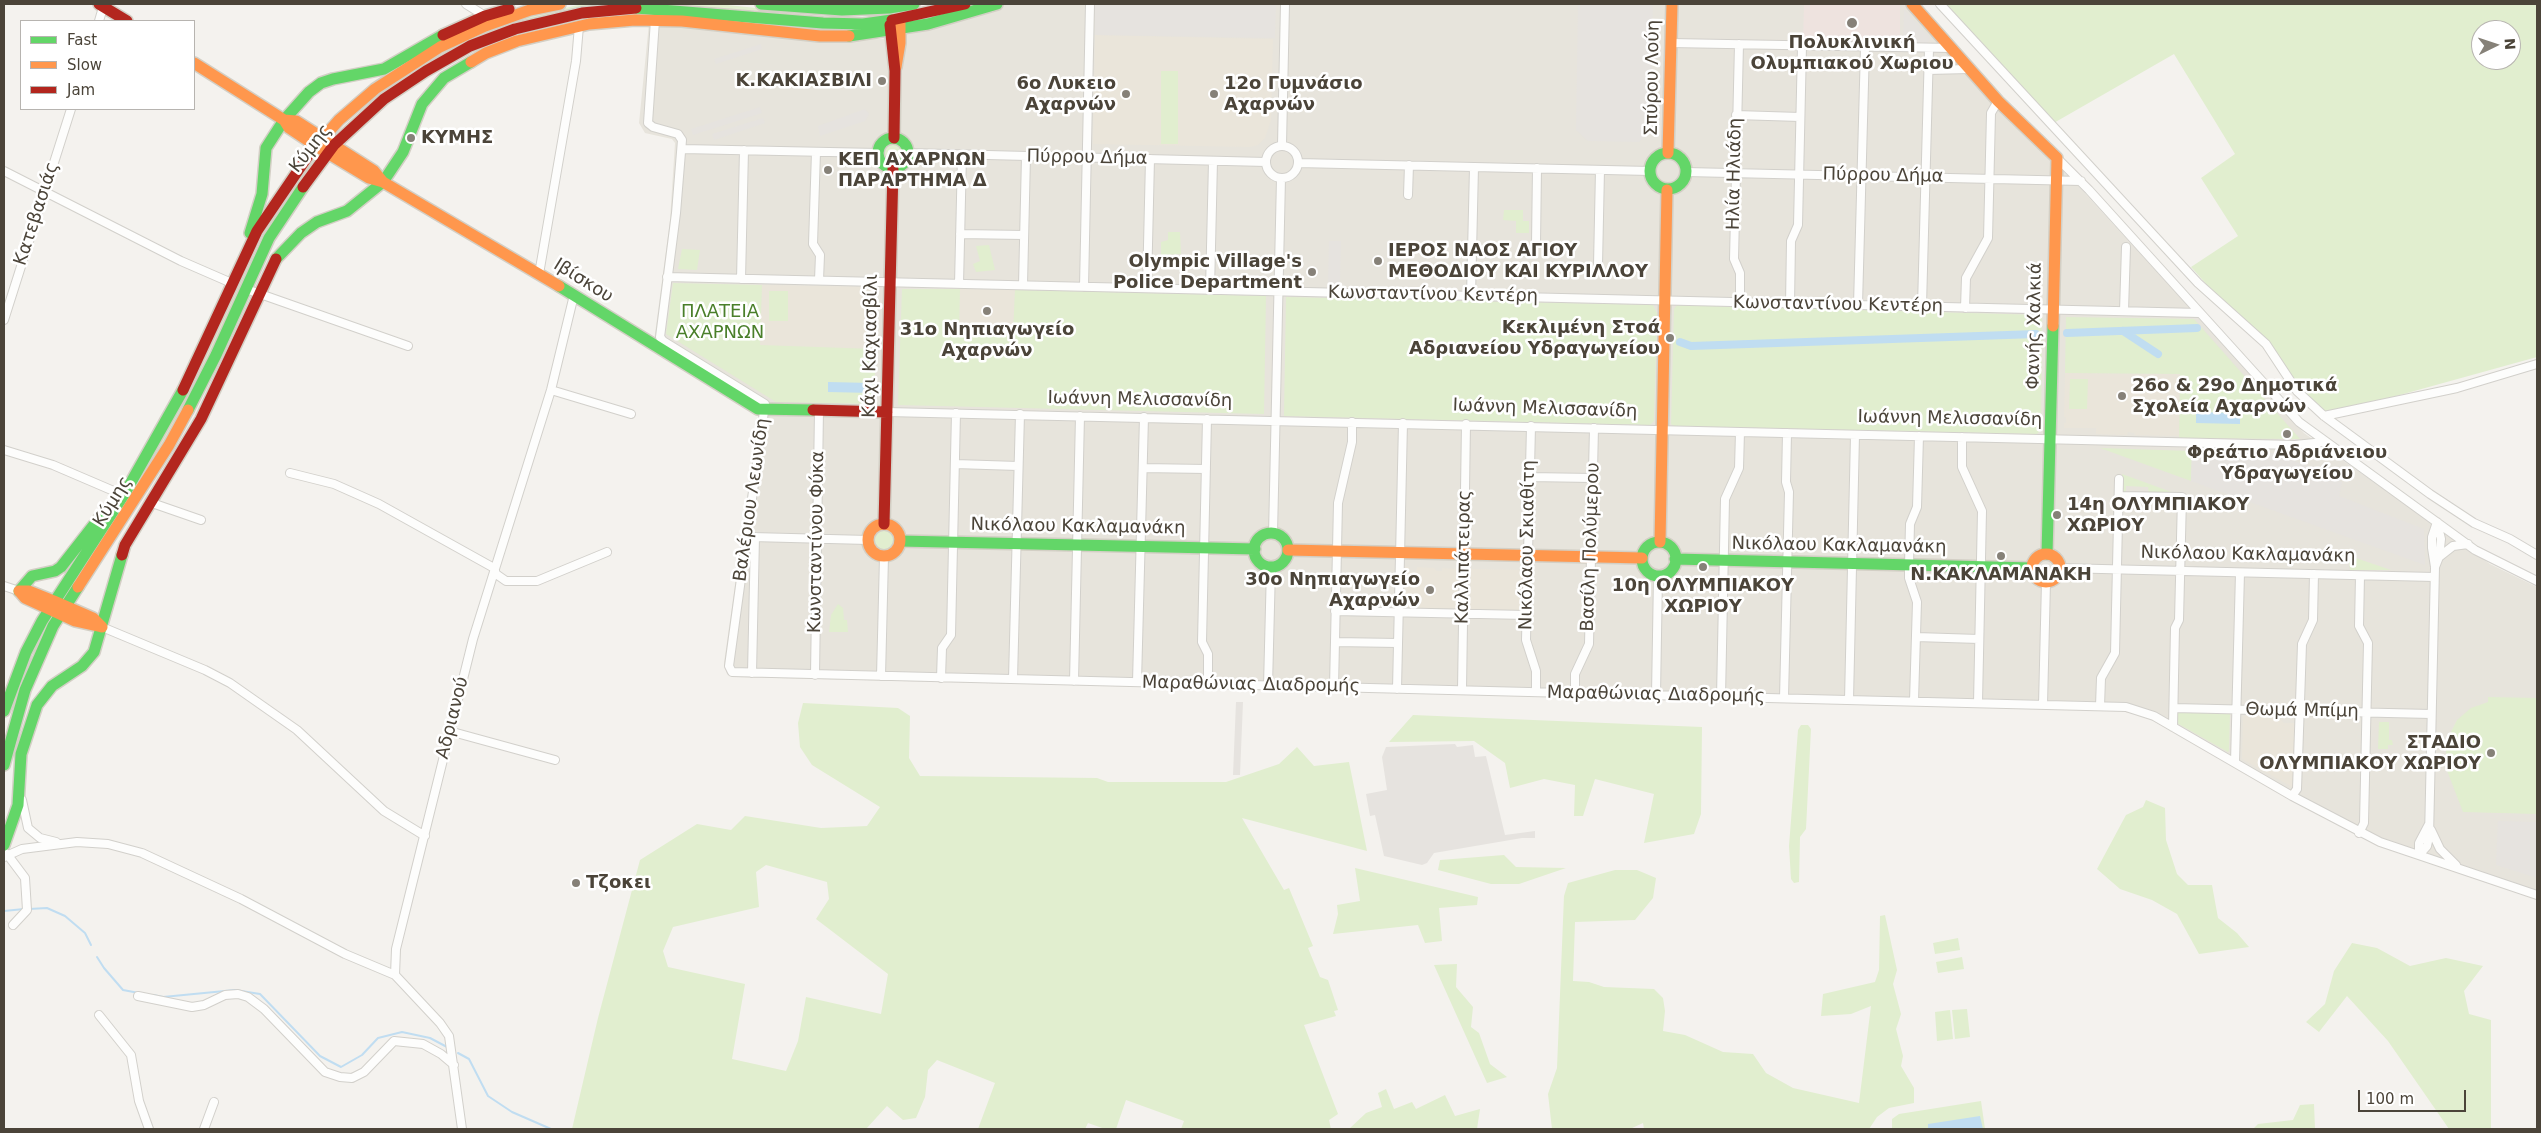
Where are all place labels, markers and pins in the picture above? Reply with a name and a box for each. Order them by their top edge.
marker: Πολυκλινική Ολυμπιακού Χωριου [1845,16,1859,30]
place label: Πολυκλινική Ολυμπιακού Χωριου [1750,32,1954,74]
place label: Κ.ΚΑΚΙΑΣΒΙΛΙ [735,70,872,92]
place label: 6ο Λυκειο Αχαρνών [1017,73,1116,116]
place label: 12ο Γυμνάσιο Αχαρνών [1224,73,1363,116]
marker: Κ.ΚΑΚΙΑΣΒΙΛΙ [876,75,888,87]
marker: 6ο Λυκειο Αχαρνών [1120,88,1132,100]
marker: 12ο Γυμνάσιο Αχαρνών [1208,88,1220,100]
place label: ΚΥΜΗΣ [421,127,493,149]
marker: ΚΥΜΗΣ [405,132,417,144]
place label: ΚΕΠ ΑΧΑΡΝΩΝ ΠΑΡΑΡΤΗΜΑ Δ [838,149,987,192]
marker: ΚΕΠ ΑΧΑΡΝΩΝ ΠΑΡΑΡΤΗΜΑ Δ [822,164,834,176]
place label: ΙΕΡΟΣ ΝΑΟΣ ΑΓΙΟΥ ΜΕΘΟΔΙΟΥ ΚΑΙ ΚΥΡΙΛΛΟΥ [1388,240,1648,282]
place label: Olympic Village's Police Department [1113,251,1302,294]
marker: ΙΕΡΟΣ ΝΑΟΣ ΑΓΙΟΥ ΜΕΘΟΔΙΟΥ ΚΑΙ ΚΥΡΙΛΛΟΥ [1372,255,1384,267]
marker: Olympic Village's Police Department [1306,266,1318,278]
marker: 31ο Νηπιαγωγείο Αχαρνών [981,305,993,317]
place label: Κεκλιμένη Στοά Αδριανείου Υδραγωγείου [1409,317,1660,359]
place label: 31ο Νηπιαγωγείο Αχαρνών [900,319,1074,362]
marker: Κεκλιμένη Στοά Αδριανείου Υδραγωγείου [1664,332,1676,344]
place label: 26ο & 29ο Δημοτικά Σχολεία Αχαρνών [2132,375,2337,418]
marker: 26ο & 29ο Δημοτικά Σχολεία Αχαρνών [2116,390,2128,402]
marker: Φρεάτιο Αδριάνειου Υδραγωγείου [2281,428,2293,440]
place label: Φρεάτιο Αδριάνειου Υδραγωγείου [2187,442,2387,484]
place label: 14η ΟΛΥΜΠΙΑΚΟΥ ΧΩΡΙΟΥ [2067,494,2249,536]
marker: 14η ΟΛΥΜΠΙΑΚΟΥ ΧΩΡΙΟΥ [2051,509,2063,521]
marker: Ν.ΚΑΚΛΑΜΑΝΑΚΗ [1995,550,2007,562]
marker: 10η ΟΛΥΜΠΙΑΚΟΥ ΧΩΡΙΟΥ [1697,561,1709,573]
place label: Ν.ΚΑΚΛΑΜΑΝΑΚΗ [1910,564,2092,586]
place label: 30ο Νηπιαγωγείο Αχαρνών [1245,569,1420,612]
place label: 10η ΟΛΥΜΠΙΑΚΟΥ ΧΩΡΙΟΥ [1612,575,1794,618]
marker: 30ο Νηπιαγωγείο Αχαρνών [1424,584,1436,596]
place label: ΣΤΑΔΙΟ ΟΛΥΜΠΙΑΚΟΥ ΧΩΡΙΟΥ [2259,732,2481,774]
marker: ΣΤΑΔΙΟ ΟΛΥΜΠΙΑΚΟΥ ΧΩΡΙΟΥ [2485,747,2497,759]
place label: Τζοκει [586,872,651,894]
marker: Τζοκει [570,877,582,889]

